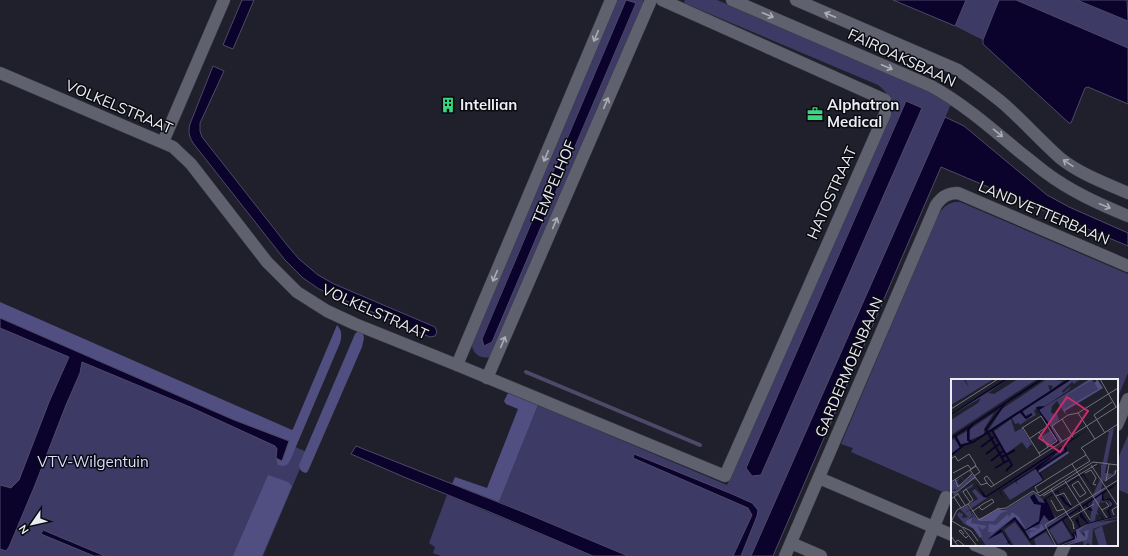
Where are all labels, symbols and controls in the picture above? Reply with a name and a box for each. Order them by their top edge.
one-way arrow [824,10,836,18]
one-way arrow [761,12,773,20]
street label: FAIROAKSBAAN [845,24,959,91]
one-way arrow [592,30,599,42]
one-way arrow [881,64,893,71]
street label: VOLKELSTRAAT [63,75,176,138]
place label: Intellian [460,95,517,114]
place label: Alphatron Medical [827,95,899,131]
building icon: Intellian [439,96,457,114]
one-way arrow [603,98,610,110]
office icon: Alphatron Medical [806,105,824,123]
one-way arrow [992,129,1003,138]
street label: TEMPELHOF [527,137,580,226]
street label: HATOSTRAAT [803,143,860,242]
one-way arrow [541,149,549,161]
one-way arrow [1063,159,1074,167]
street label: LANDVETTERBAAN [976,176,1113,249]
one-way arrow [1098,203,1110,211]
one-way arrow [551,217,559,229]
one-way arrow [491,269,499,281]
street label: VOLKELSTRAAT [319,280,431,344]
street label: GARDERMOENBAAN [810,294,887,440]
one-way arrow [500,336,507,348]
inset map [951,379,1118,546]
park label: VTV-Wilgentuin [37,452,149,471]
north arrow [12,504,52,544]
text: N [16,522,32,537]

